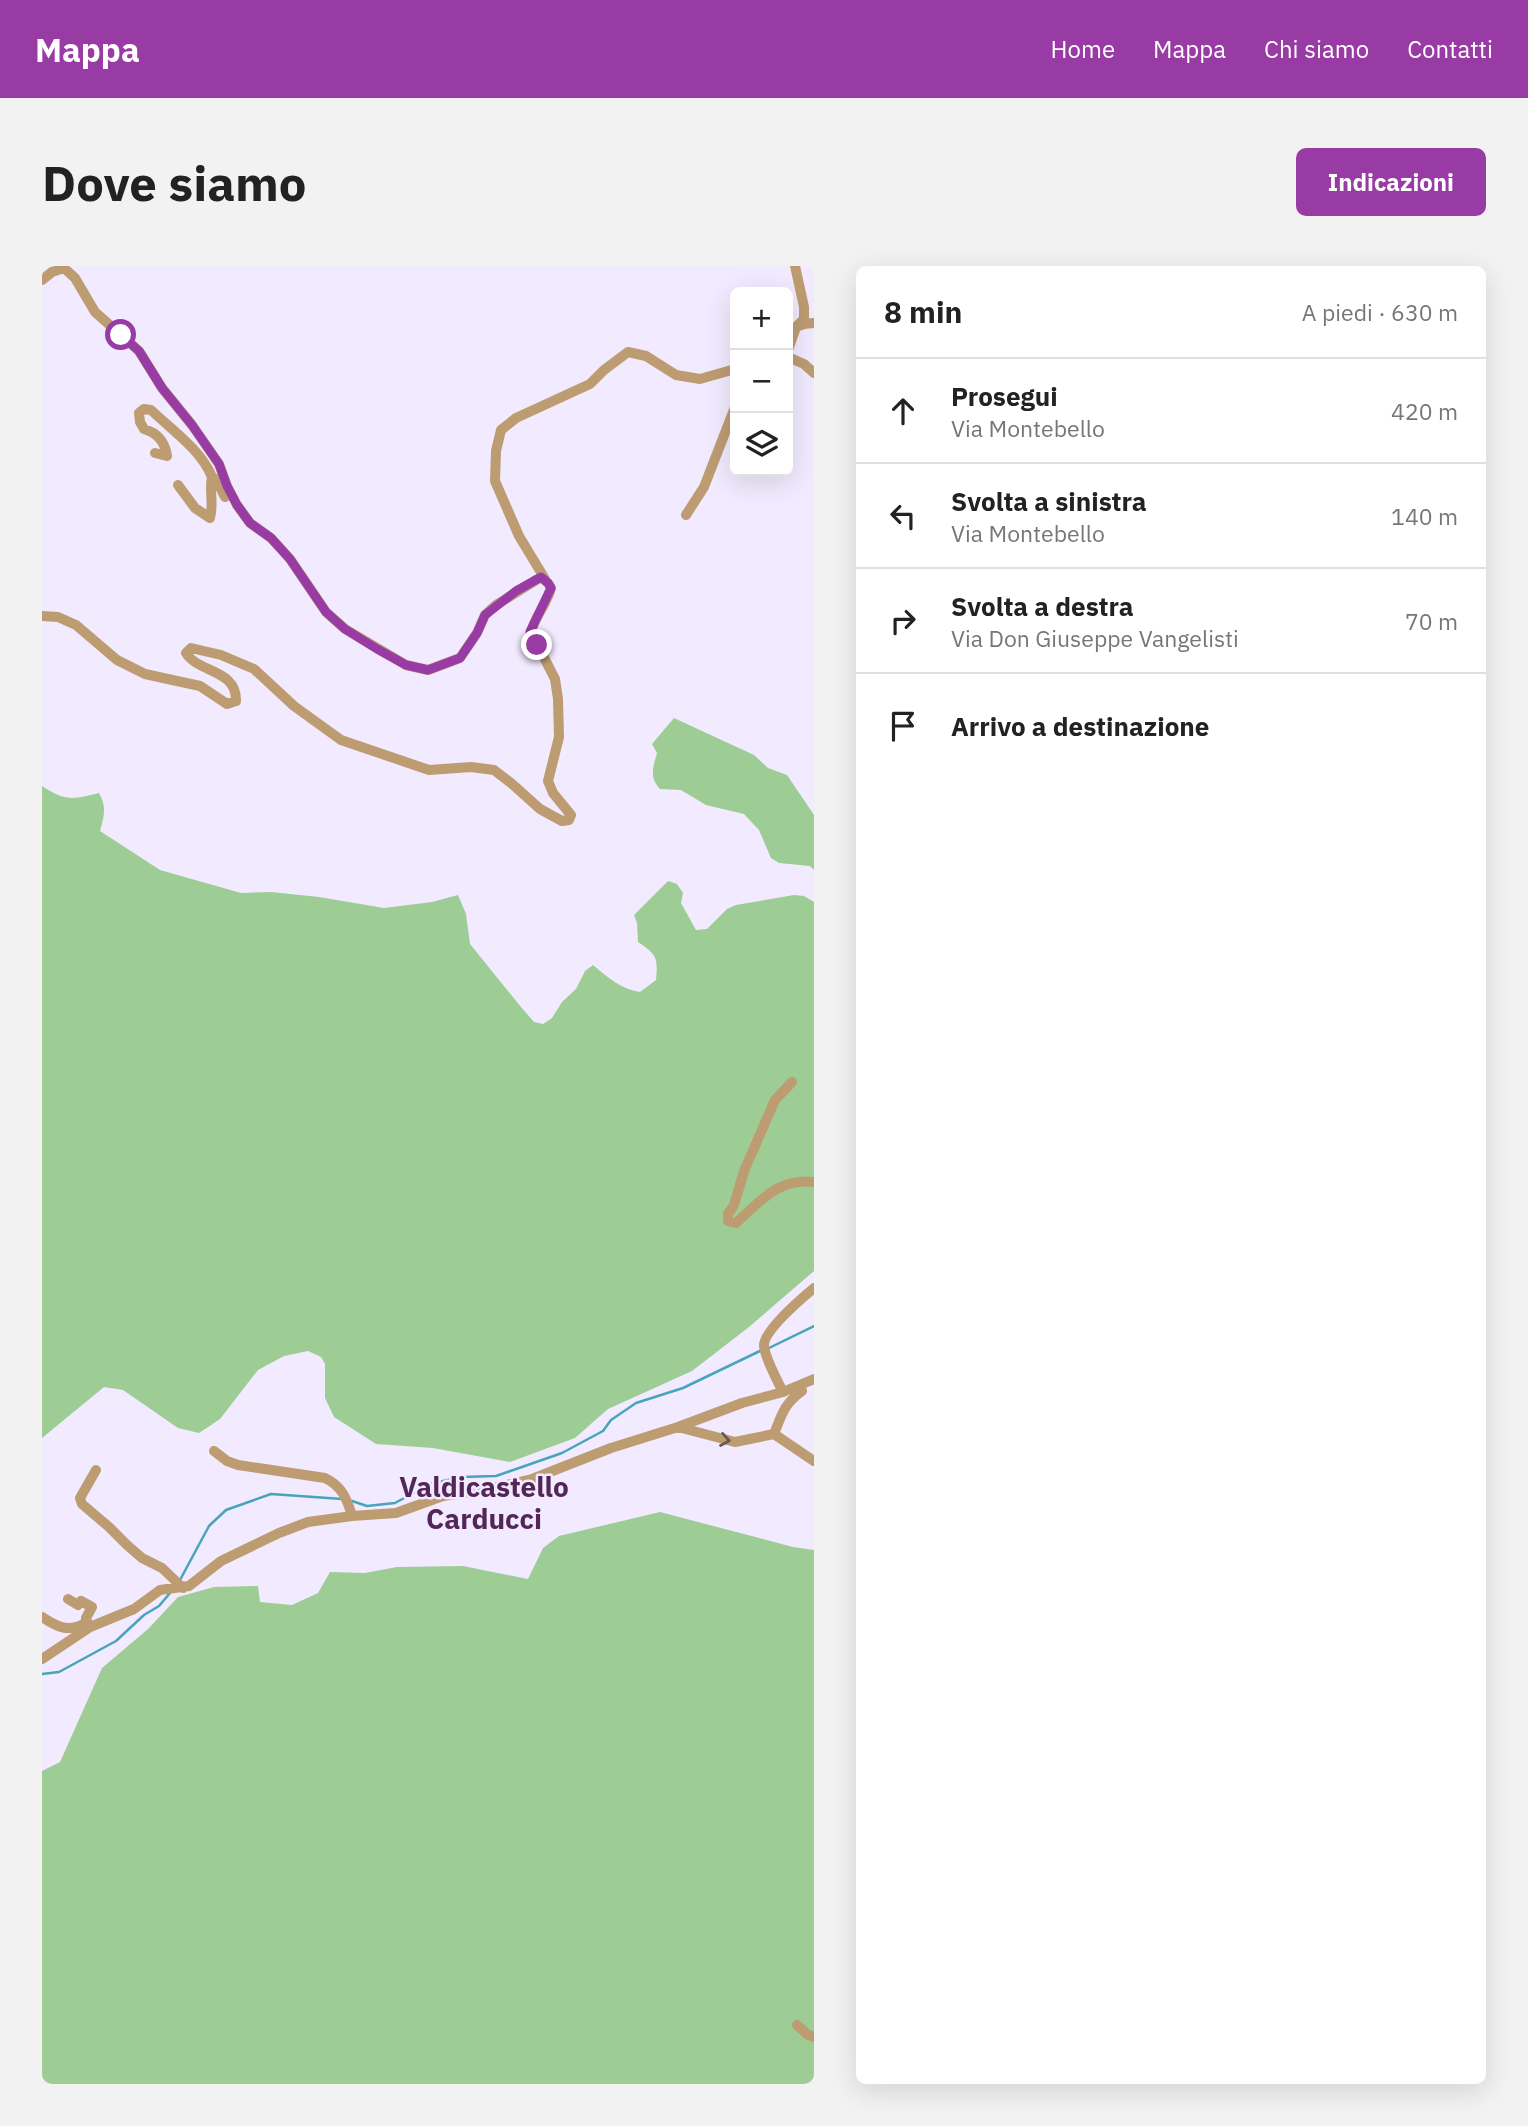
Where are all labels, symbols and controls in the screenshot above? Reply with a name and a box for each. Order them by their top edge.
text: Mappa [35,28,140,71]
text: Home [1051,33,1115,65]
text: Mappa [1153,33,1226,65]
text: Chi siamo [1264,33,1369,65]
text: Contatti [1407,33,1493,65]
button: Indicazioni [1296,148,1486,216]
text: Dove siamo [42,151,307,214]
map controls [730,287,793,476]
button: + [730,287,793,350]
text: 8 min [884,292,962,331]
text: A piedi · 630 m [1302,297,1458,327]
route start [105,319,136,350]
button: − [730,350,793,413]
text: Prosegui [951,379,1058,413]
icon: ahead [884,392,922,430]
text: 420 m [1391,396,1458,426]
button: layers [730,413,793,476]
text: Via Montebello [951,413,1105,443]
text: Svolta a sinistra [951,484,1147,518]
icon: left [884,497,922,535]
text: 140 m [1391,501,1458,531]
text: Via Montebello [951,518,1105,548]
text: Svolta a destra [951,589,1133,623]
icon: right [884,602,922,640]
text: 70 m [1405,606,1458,636]
text: Via Don Giuseppe Vangelisti [951,623,1239,653]
route end [521,629,552,660]
icon: arrive [884,707,922,745]
text: Arrivo a destinazione [951,709,1209,743]
one-way arrow [719,1431,731,1446]
district label: Valdicastello Carducci [399,1468,569,1537]

